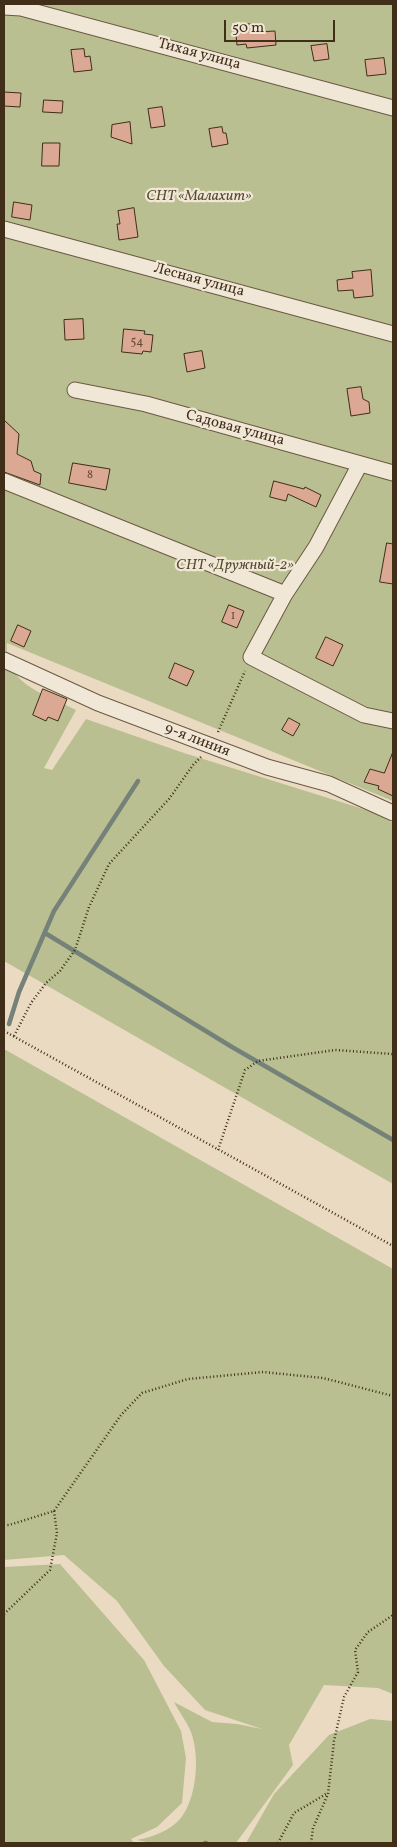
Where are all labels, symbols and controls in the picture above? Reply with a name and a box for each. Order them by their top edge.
scale bar [227,10,338,42]
text: 50 m [232,18,264,39]
street label: Тихая улица [156,35,242,75]
park label: СНТ «Малахит» [146,188,252,206]
street label: Лесная улица [152,260,246,302]
house number: 54 [131,336,143,350]
street label: Садовая улица [184,407,286,451]
house number: 8 [87,469,93,483]
park label: СНТ «Дружный-2» [176,557,294,575]
house number: 1 [231,610,235,624]
street label: 9-я линия [162,720,232,762]

